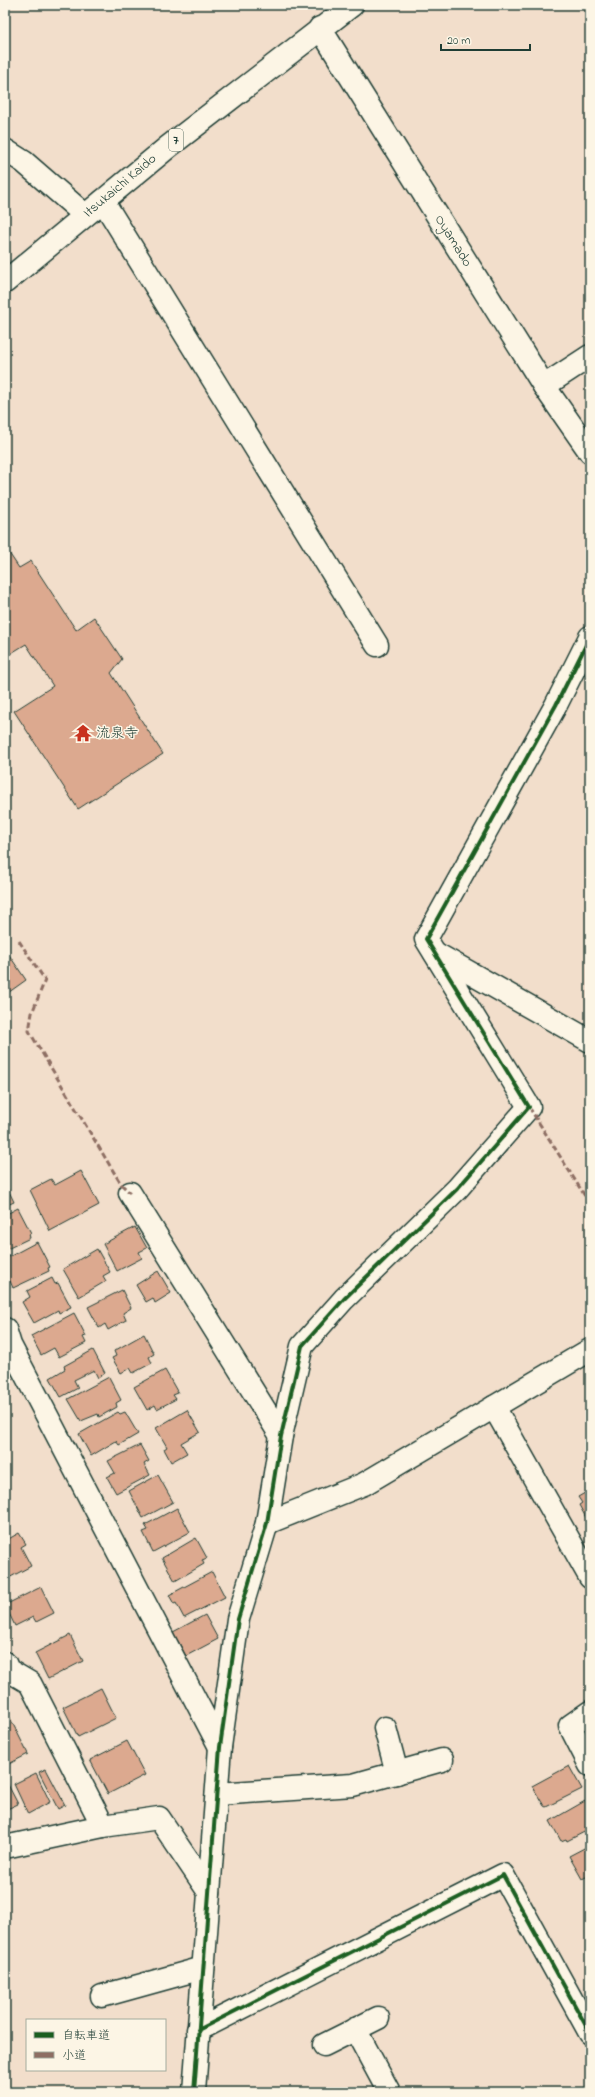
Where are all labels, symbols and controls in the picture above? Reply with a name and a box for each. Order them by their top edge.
scale bar [441,26,530,52]
text: 20 m [447,32,470,50]
road number: 7 [169,129,183,151]
street label: Itsukaichi Kaido [79,149,161,223]
street label: Oyamado [428,211,477,272]
temple icon: 流泉寺 [73,723,93,743]
place label: 流泉寺 [96,723,138,744]
legend [26,2019,166,2071]
text: 自転車道 [62,2027,110,2045]
text: 小道 [62,2047,86,2065]

